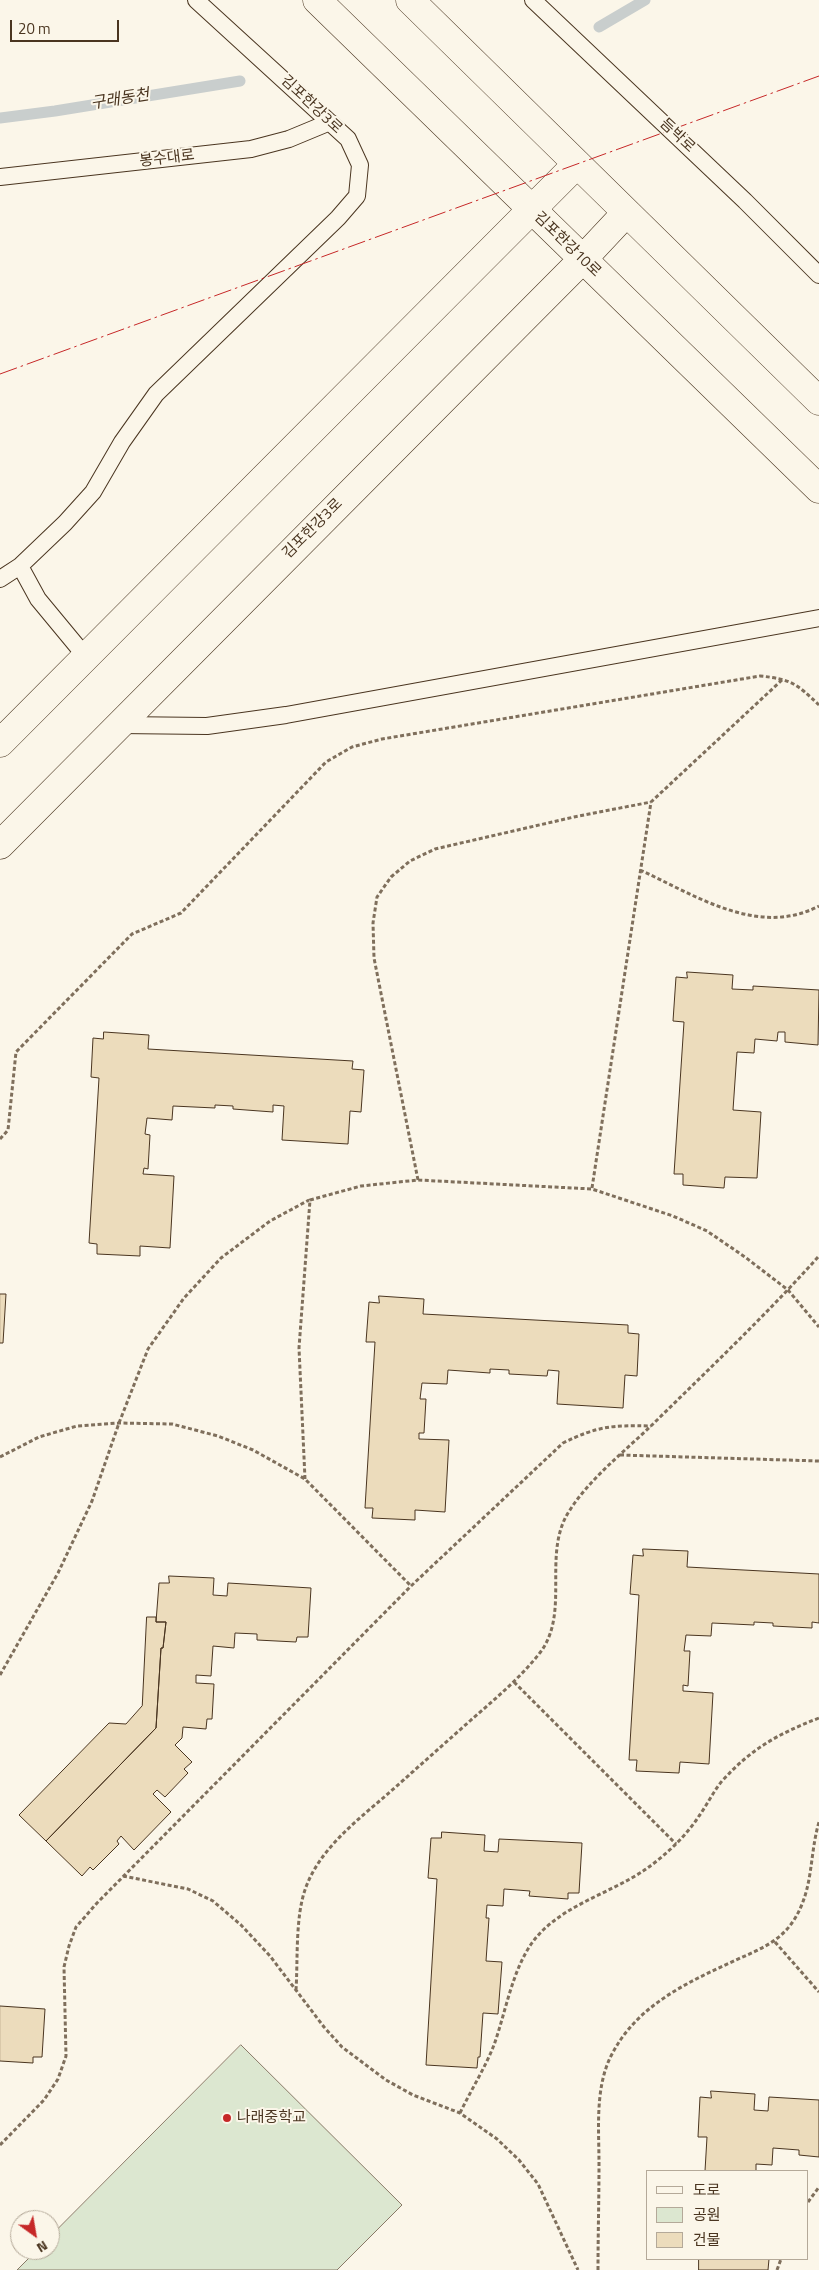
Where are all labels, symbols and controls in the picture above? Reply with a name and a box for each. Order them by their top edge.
scale bar [12,10,121,42]
text: 20 m [18,17,51,40]
street label: 김포한강3로 [277,72,345,138]
water label: 구래동천 [89,86,151,114]
street label: 듬박로 [656,115,698,157]
street label: 봉수대로 [139,147,195,171]
street label: 김포한강10로 [530,209,604,281]
street label: 김포한강3로 [279,495,347,563]
place label: 나래중학교 [237,2109,306,2127]
marker: 나래중학교 [221,2112,233,2124]
legend [646,2170,809,2260]
text: 도로 [693,2178,721,2201]
text: 공원 [693,2203,721,2226]
north arrow [10,2210,60,2260]
text: 건물 [693,2228,721,2251]
text: N [33,2236,52,2259]

